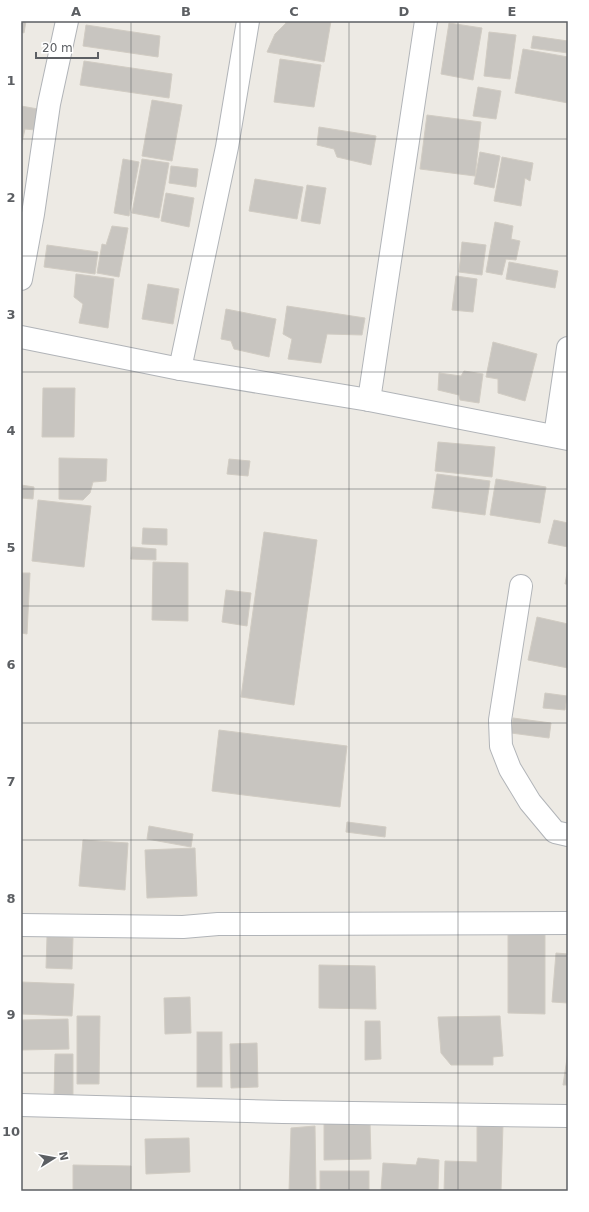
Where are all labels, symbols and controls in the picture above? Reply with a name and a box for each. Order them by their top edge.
text: A [71,4,81,19]
text: B [181,4,191,19]
text: C [289,4,299,19]
text: D [399,4,410,19]
text: E [508,4,516,19]
scale bar [36,34,98,60]
text: 20 m [42,41,73,55]
text: 1 [6,73,16,88]
text: 2 [6,190,16,205]
text: 3 [6,307,16,322]
text: 4 [6,423,16,438]
text: 5 [6,540,16,555]
text: 6 [6,657,16,672]
text: 7 [6,774,16,789]
text: 8 [6,891,16,906]
text: 9 [6,1007,16,1022]
text: 10 [2,1124,20,1139]
north arrow [34,1138,74,1178]
text: N [56,1150,71,1162]

